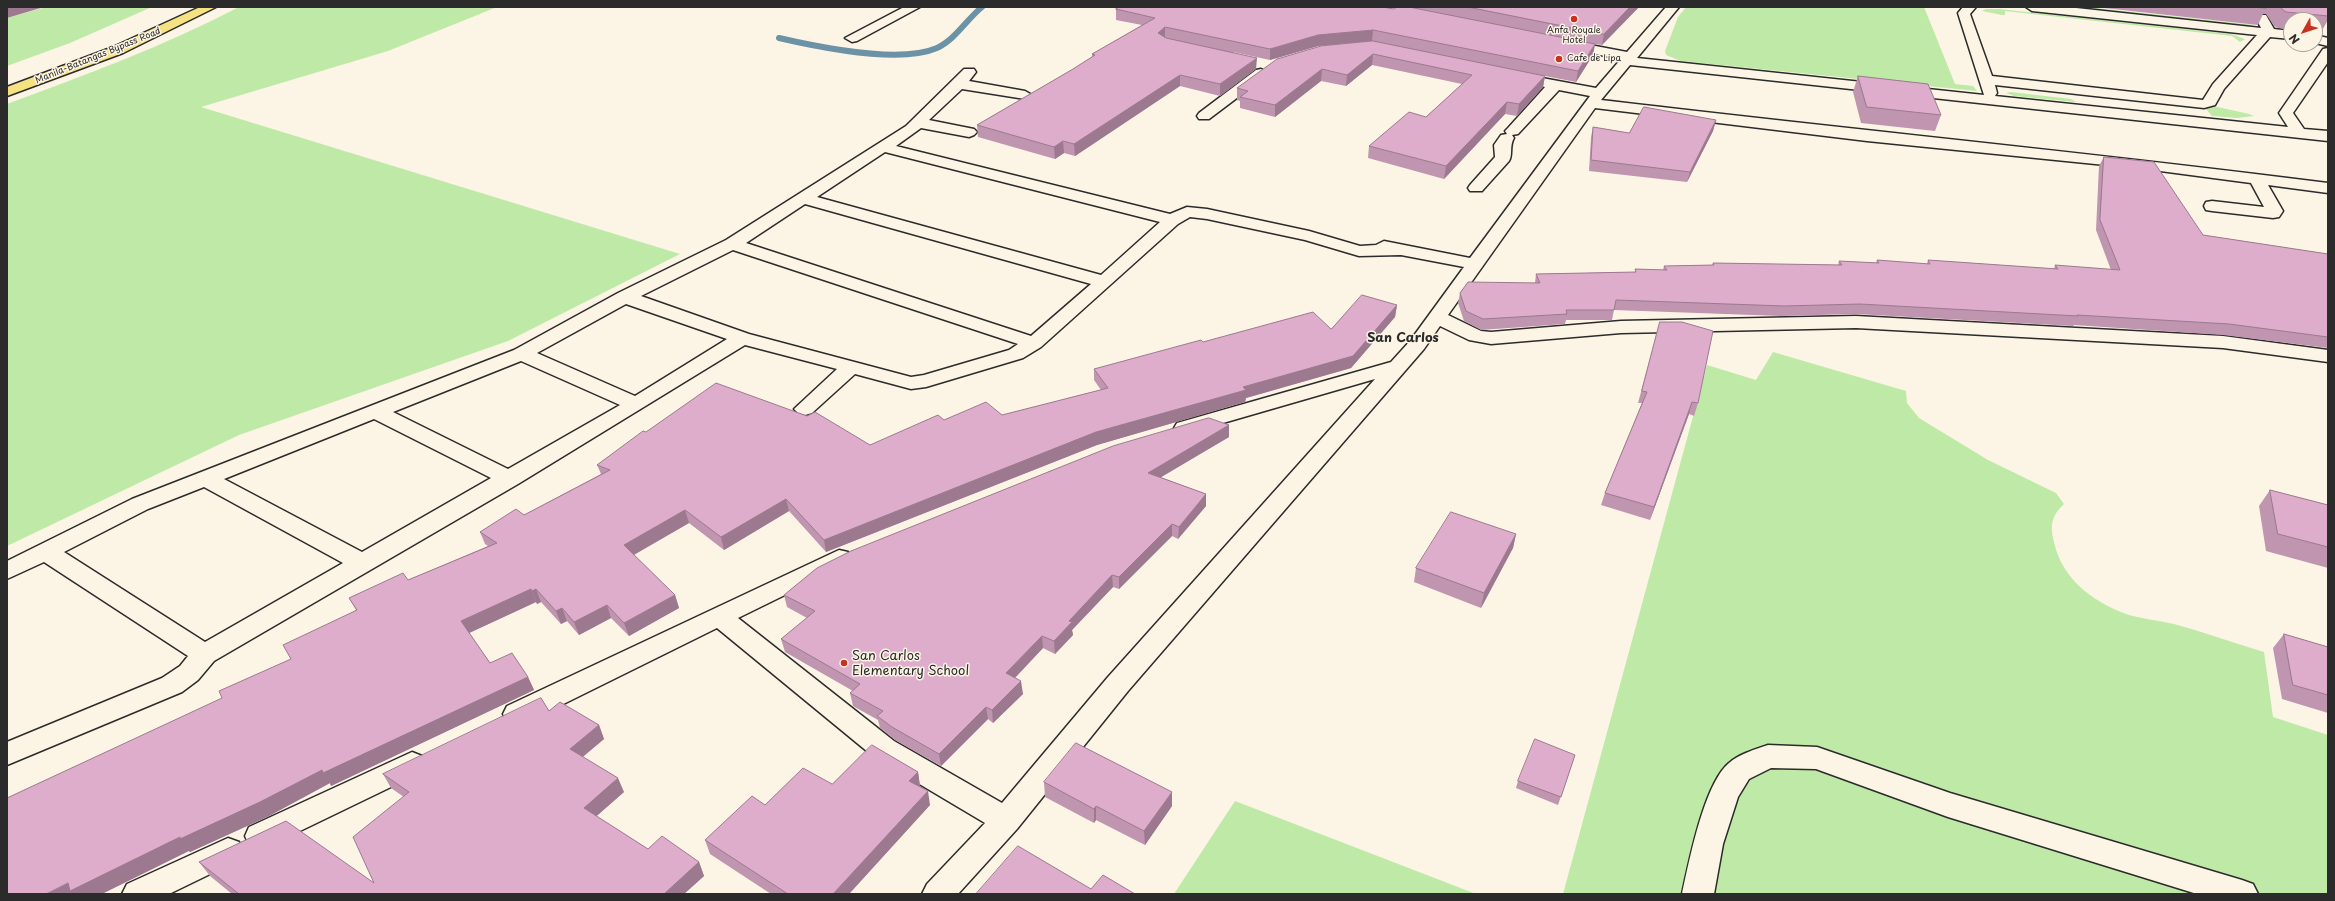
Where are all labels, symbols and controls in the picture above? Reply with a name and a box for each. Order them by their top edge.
north arrow [2283,12,2323,52]
marker: Anfa Royale Hotel [1569,14,1579,24]
street label: Manila-Batangas Bypass Road [34,26,162,86]
place label: Anfa Royale Hotel [1547,26,1601,47]
text: N [2285,31,2303,48]
marker: Cafe de Lipa [1554,54,1564,64]
place label: Cafe de Lipa [1567,54,1621,64]
district label: San Carlos [1367,330,1439,346]
place label: San Carlos Elementary School [852,648,969,679]
marker: San Carlos Elementary School [839,658,849,668]

